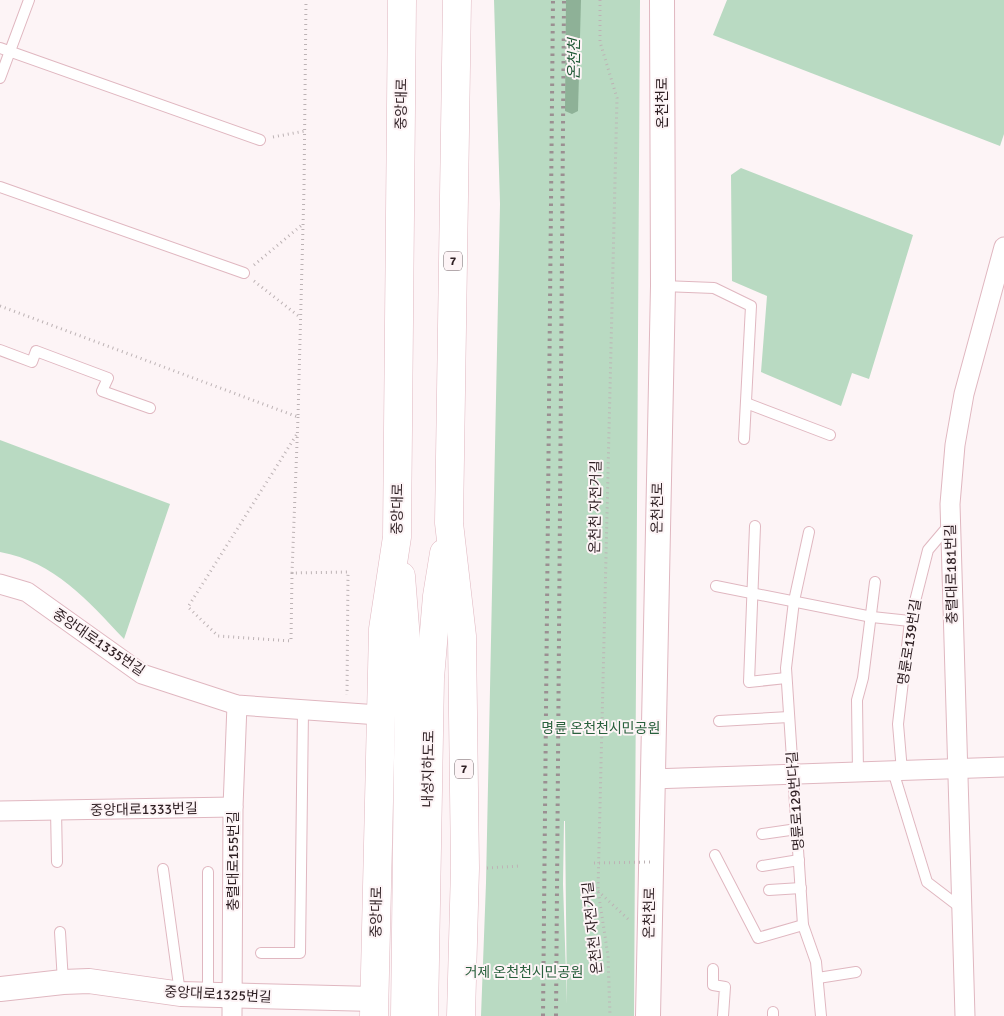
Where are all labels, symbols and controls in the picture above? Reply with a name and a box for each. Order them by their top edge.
water label: 온천천 [565,36,583,80]
street label: 온천천로 [654,77,671,129]
street label: 중앙대로 [393,78,410,130]
road number: 7 [444,252,462,270]
street label: 온천천 자전거길 [586,460,605,554]
street label: 온천천로 [649,482,666,534]
street label: 중앙대로 [389,483,406,535]
street label: 충렬대로181번길 [942,524,961,624]
street label: 명륜로139번길 [894,598,925,686]
street label: 중앙대로1335번길 [49,605,148,680]
park label: 명륜 온천천시민공원 [542,720,661,737]
street label: 내성지하도로 [419,730,438,808]
street label: 명륜로129번다길 [784,751,807,851]
road number: 7 [455,760,473,779]
street label: 중앙대로1333번길 [90,800,198,819]
street label: 충렬대로155번길 [225,811,242,911]
street label: 온천천 자전거길 [579,881,606,975]
street label: 중앙대로 [368,886,385,938]
street label: 온천천로 [641,887,658,939]
park label: 거제 온천천시민공원 [465,964,584,981]
street label: 중앙대로1325번길 [164,983,272,1006]

